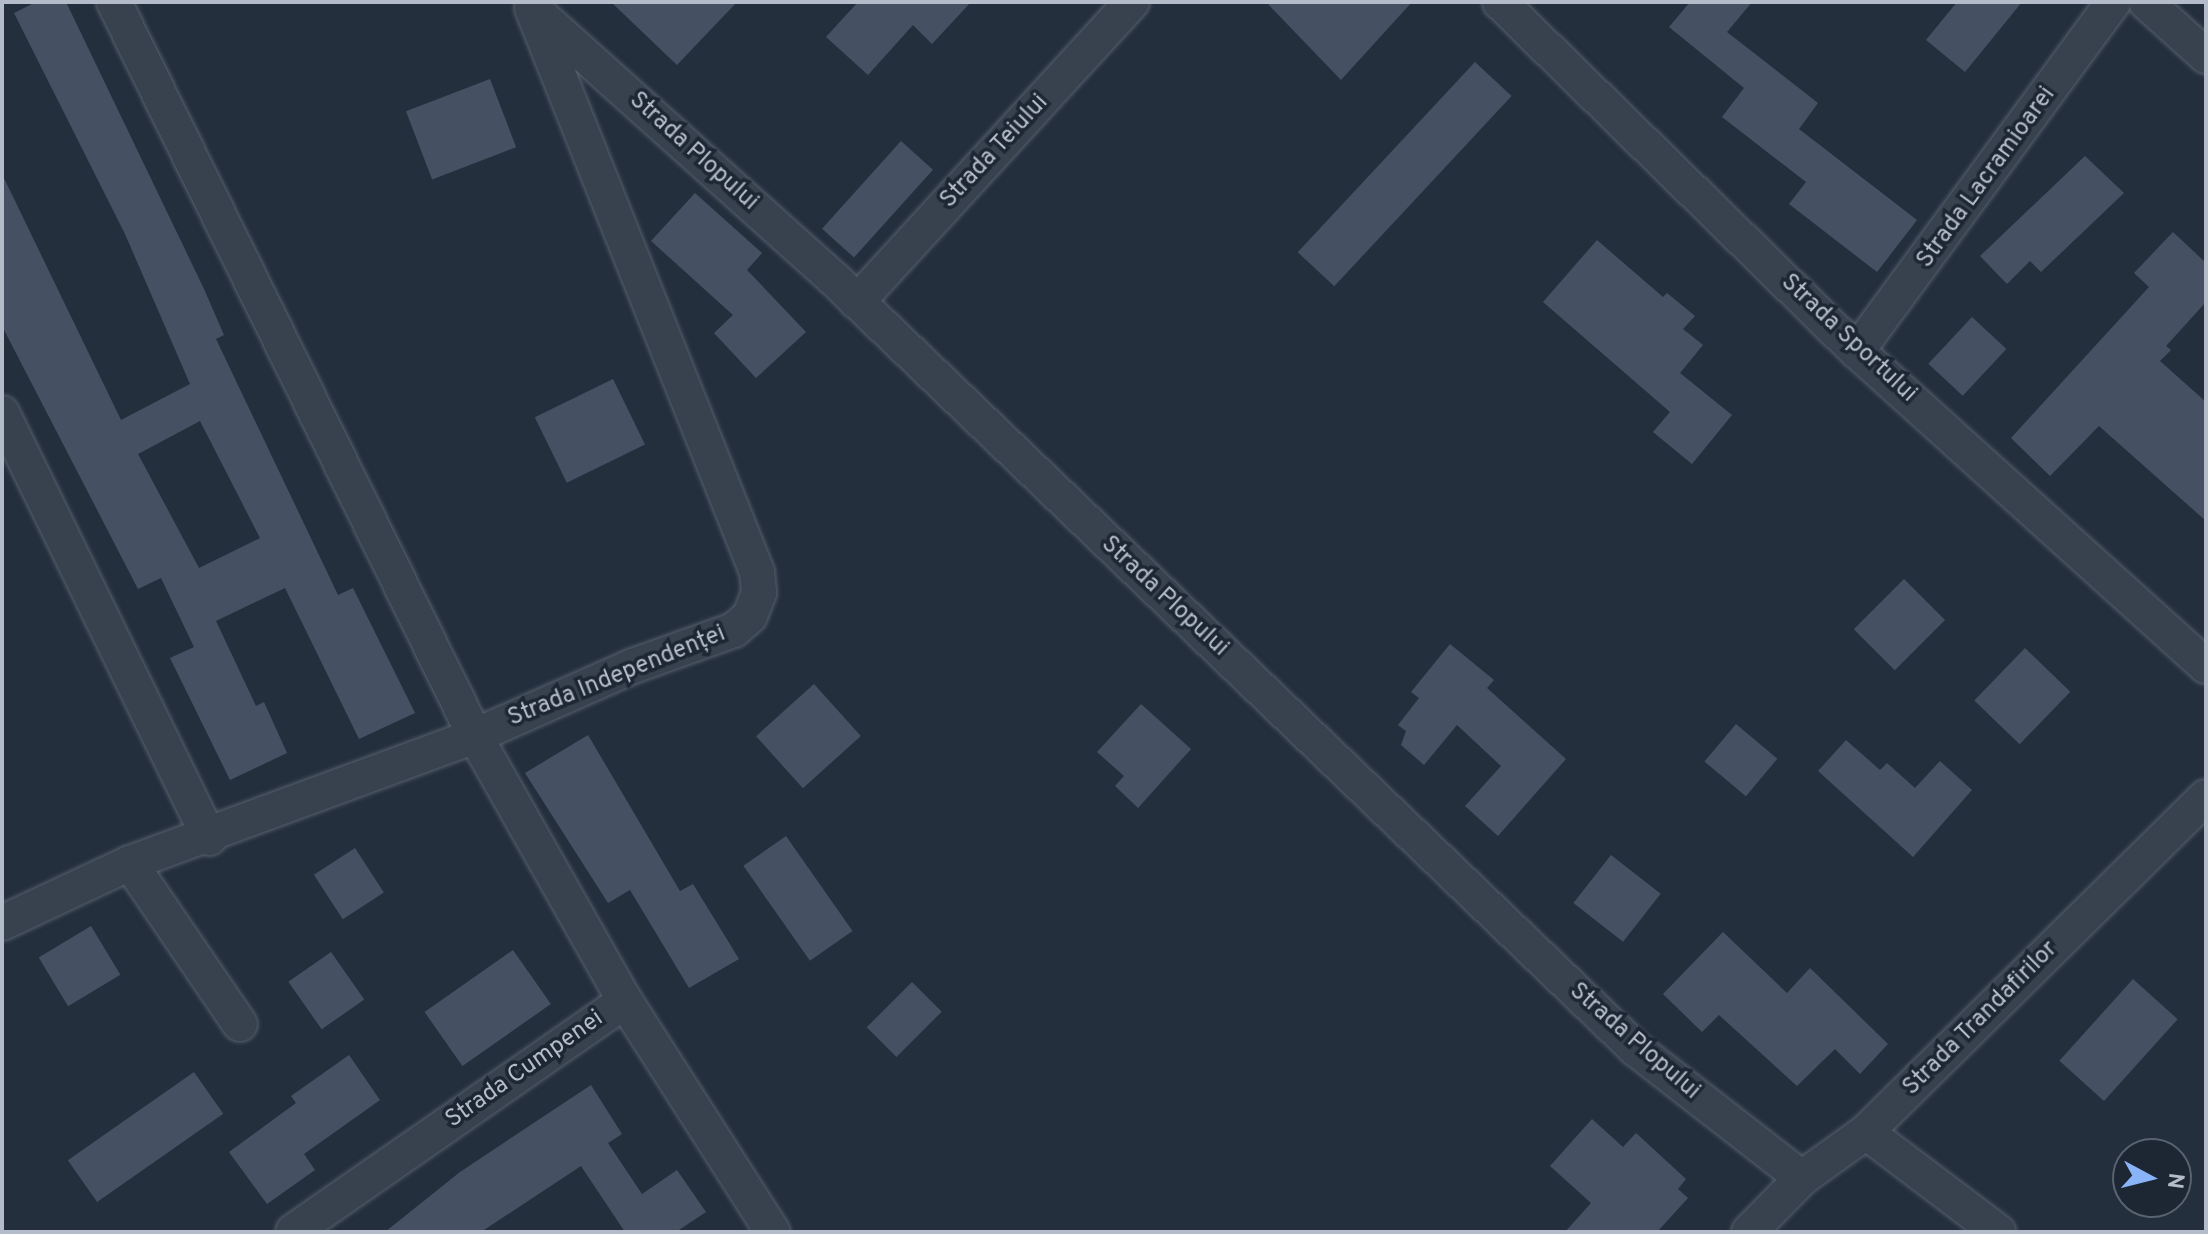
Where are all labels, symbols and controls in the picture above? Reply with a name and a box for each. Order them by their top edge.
street label: Strada Lacramioarei [1912,82,2062,274]
street label: Strada Plopului [623,87,763,217]
street label: Strada Teiului [935,89,1055,215]
street label: Strada Sportului [1774,269,1922,409]
street label: Strada Plopului [1094,531,1234,663]
street label: Strada Independenței [504,620,730,734]
street label: Strada Trandafirilor [1897,935,2065,1103]
street label: Strada Plopului [1563,978,1705,1106]
street label: Strada Cumpenei [441,1005,609,1135]
north arrow [2112,1138,2192,1218]
text: N [2160,1171,2189,1190]

